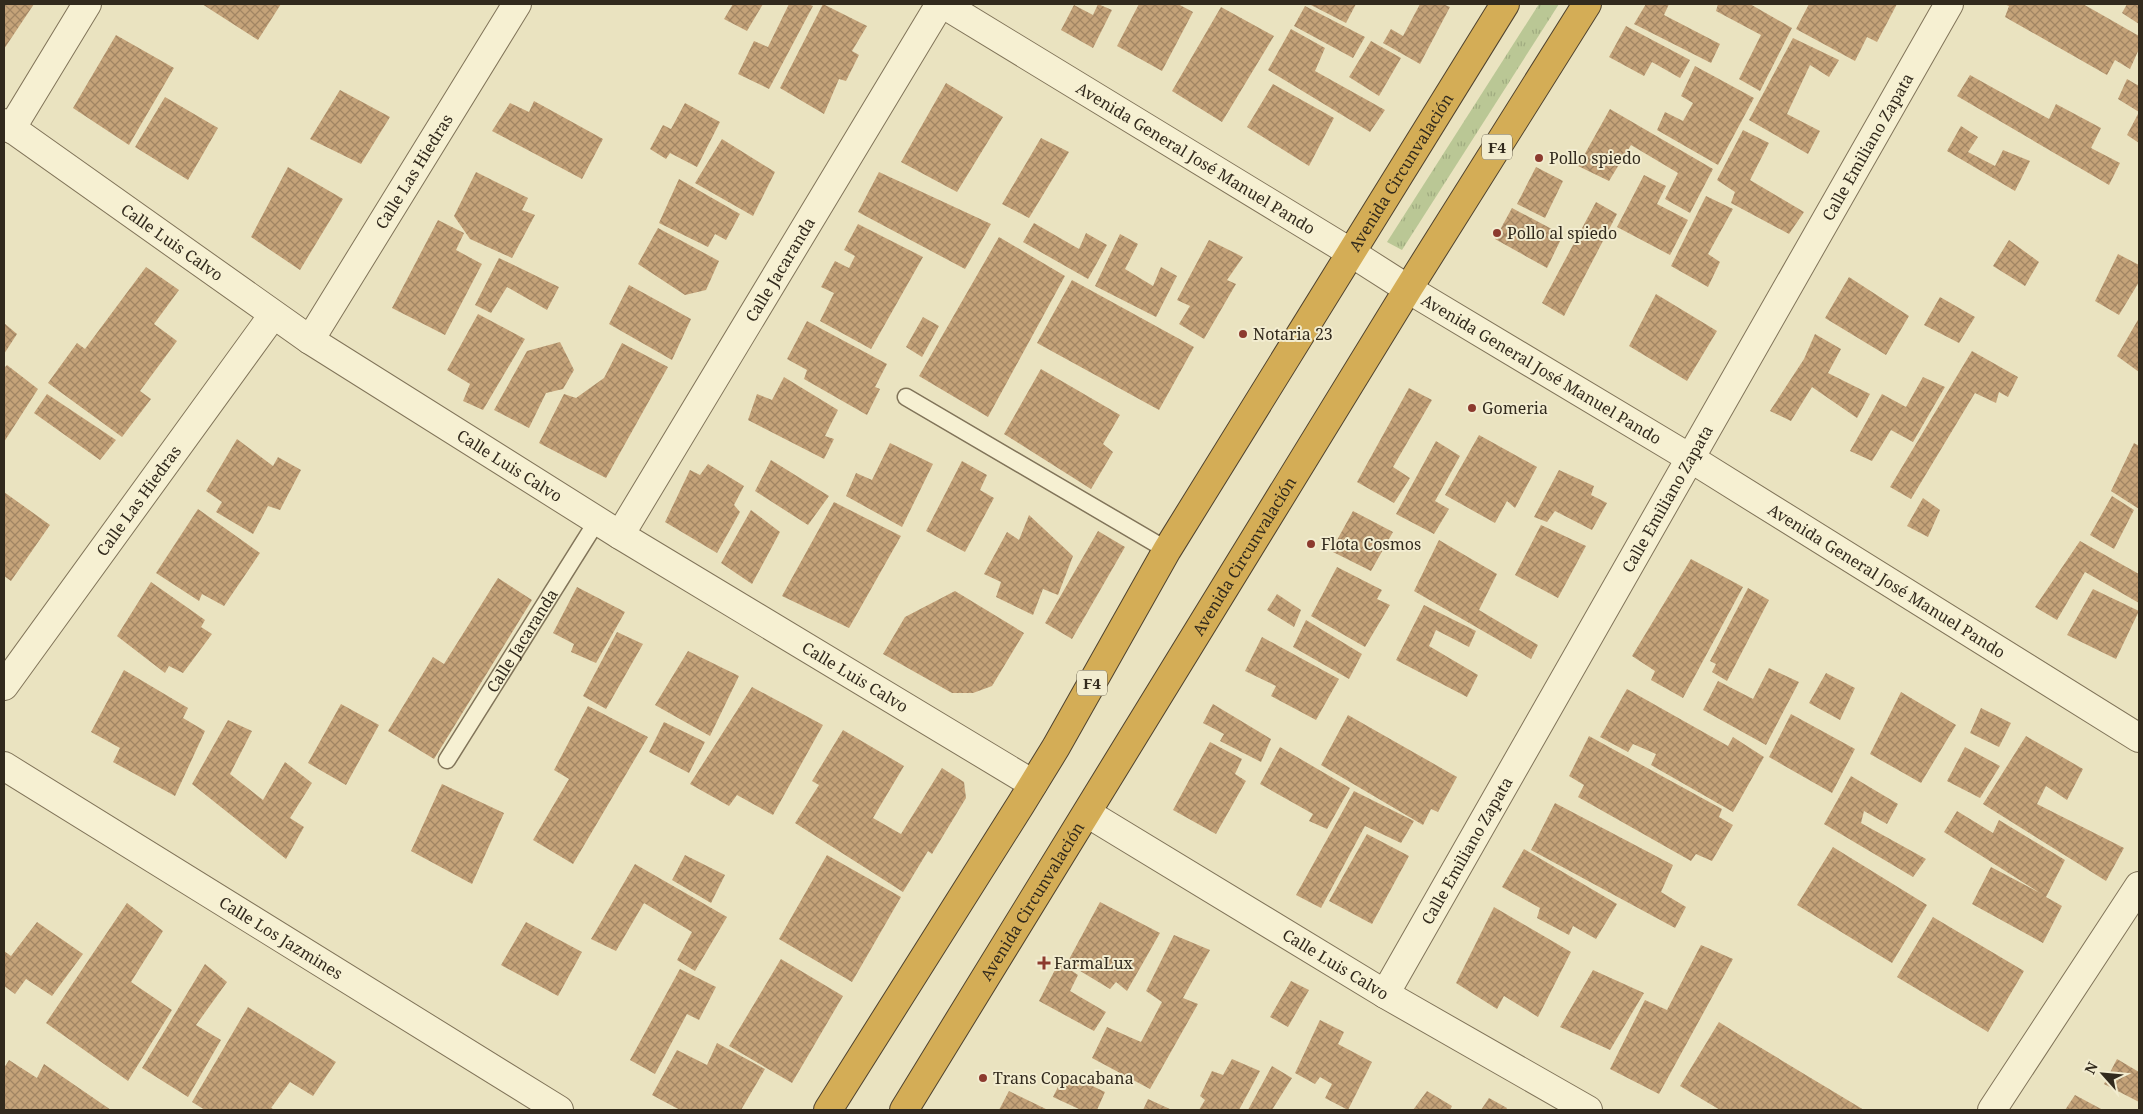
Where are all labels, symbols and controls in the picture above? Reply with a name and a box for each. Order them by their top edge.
street label: Calle Emiliano Zapata [1817,69,1918,225]
street label: Avenida General José Manuel Pando [1072,77,1319,239]
street label: Avenida Circunvalación [1343,89,1458,256]
street label: Calle Las Hiedras [370,110,458,233]
road number: F4 [1482,134,1512,160]
place label: Pollo spiedo [1549,147,1641,169]
marker: Pollo spiedo [1533,152,1545,164]
street label: Calle Luis Calvo [117,198,228,286]
street label: Calle Jacaranda [740,213,820,326]
place label: Pollo al spiedo [1507,222,1617,244]
marker: Pollo al spiedo [1491,227,1503,239]
street label: Avenida General José Manuel Pando [1417,289,1666,449]
place label: Notaria 23 [1253,323,1333,345]
marker: Notaria 23 [1237,328,1249,340]
place label: Gomeria [1482,397,1548,419]
marker: Gomeria [1466,402,1478,414]
street label: Calle Emiliano Zapata [1616,421,1718,577]
street label: Calle Luis Calvo [453,424,567,507]
street label: Calle Las Hiedras [91,441,186,560]
street label: Avenida Circunvalación [1187,473,1301,639]
street label: Avenida General José Manuel Pando [1764,498,2010,663]
place label: Flota Cosmos [1321,533,1421,555]
marker: Flota Cosmos [1305,538,1317,550]
street label: Calle Jacaranda [481,585,563,697]
street label: Calle Luis Calvo [798,636,912,717]
road number: F4 [1077,670,1107,696]
street label: Calle Emiliano Zapata [1416,773,1517,928]
street label: Avenida Circunvalación [975,818,1089,985]
street label: Calle Los Jazmines [215,891,347,984]
street label: Calle Luis Calvo [1279,923,1393,1005]
place label: FarmaLux [1054,952,1134,974]
marker: FarmaLux [1038,957,1050,969]
north arrow [2078,1049,2128,1099]
text: N [2080,1059,2102,1077]
place label: Trans Copacabana [993,1067,1134,1089]
marker: Trans Copacabana [977,1072,989,1084]

